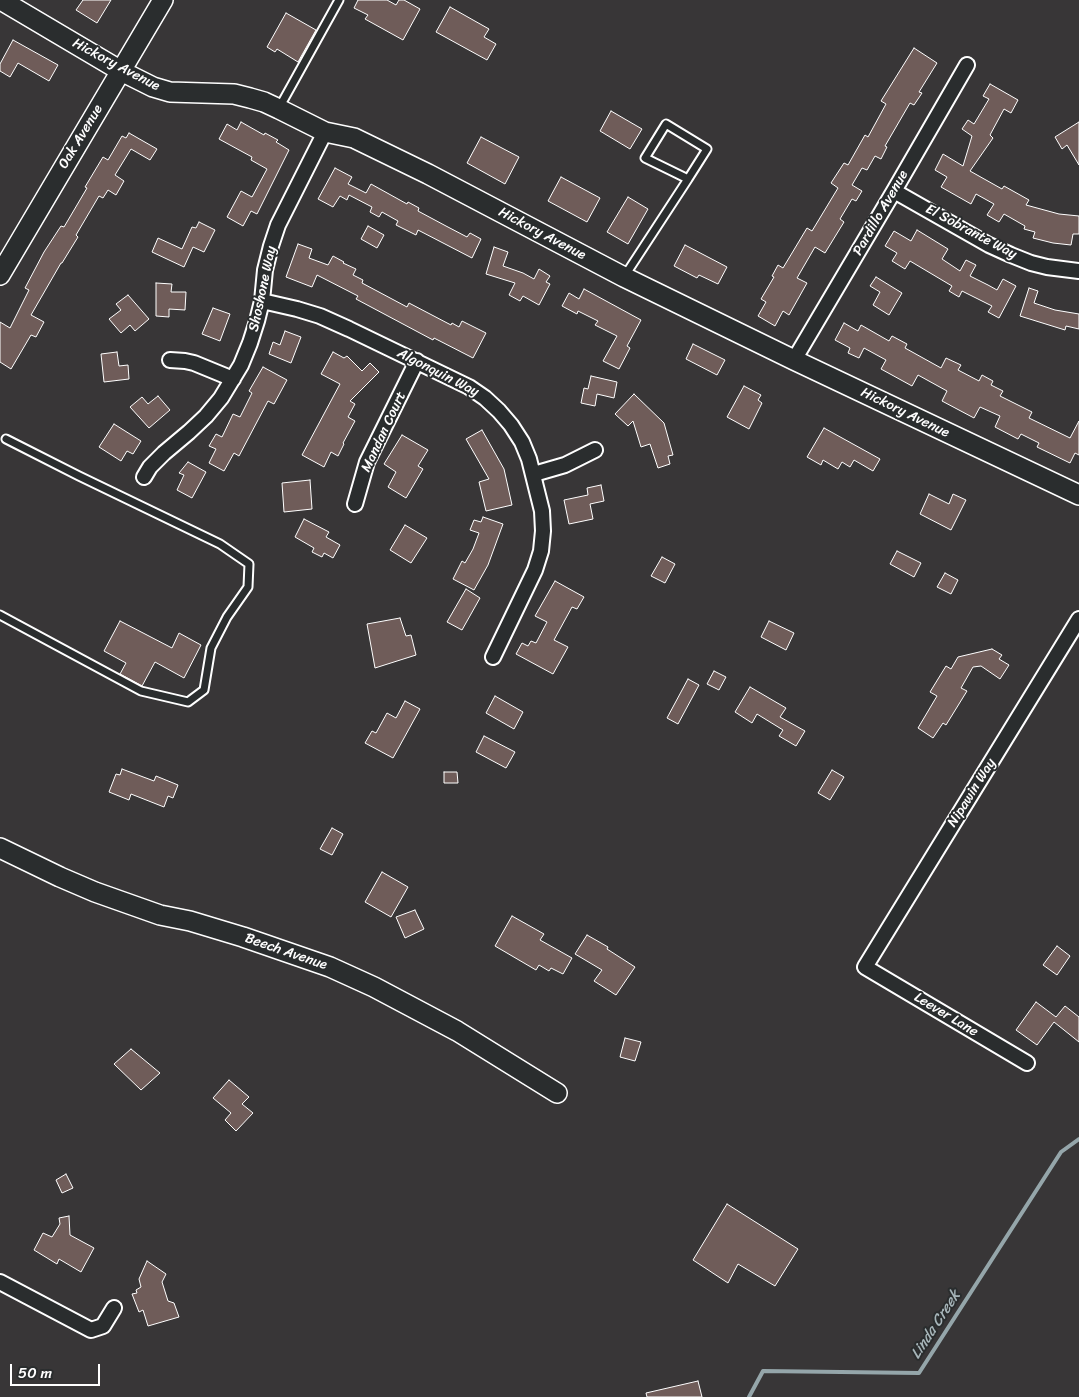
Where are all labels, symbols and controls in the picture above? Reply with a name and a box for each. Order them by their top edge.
street label: Hickory Avenue [69,35,163,95]
street label: Oak Avenue [55,102,107,172]
street label: Pardillo Avenue [850,167,912,259]
street label: El Sobrante Way [922,201,1020,263]
street label: Hickory Avenue [495,204,589,264]
street label: Shoshone Way [246,245,280,333]
street label: Algonquin Way [394,345,482,401]
street label: Hickory Avenue [858,384,952,442]
street label: Mandan Court [358,389,410,475]
street label: Nipawin Way [944,756,1000,830]
street label: Beech Avenue [243,930,329,974]
street label: Leever Lane [911,989,981,1041]
water label: Linda Creek [907,1288,965,1362]
scale bar [12,1354,102,1386]
text: 50 m [18,1360,52,1386]

